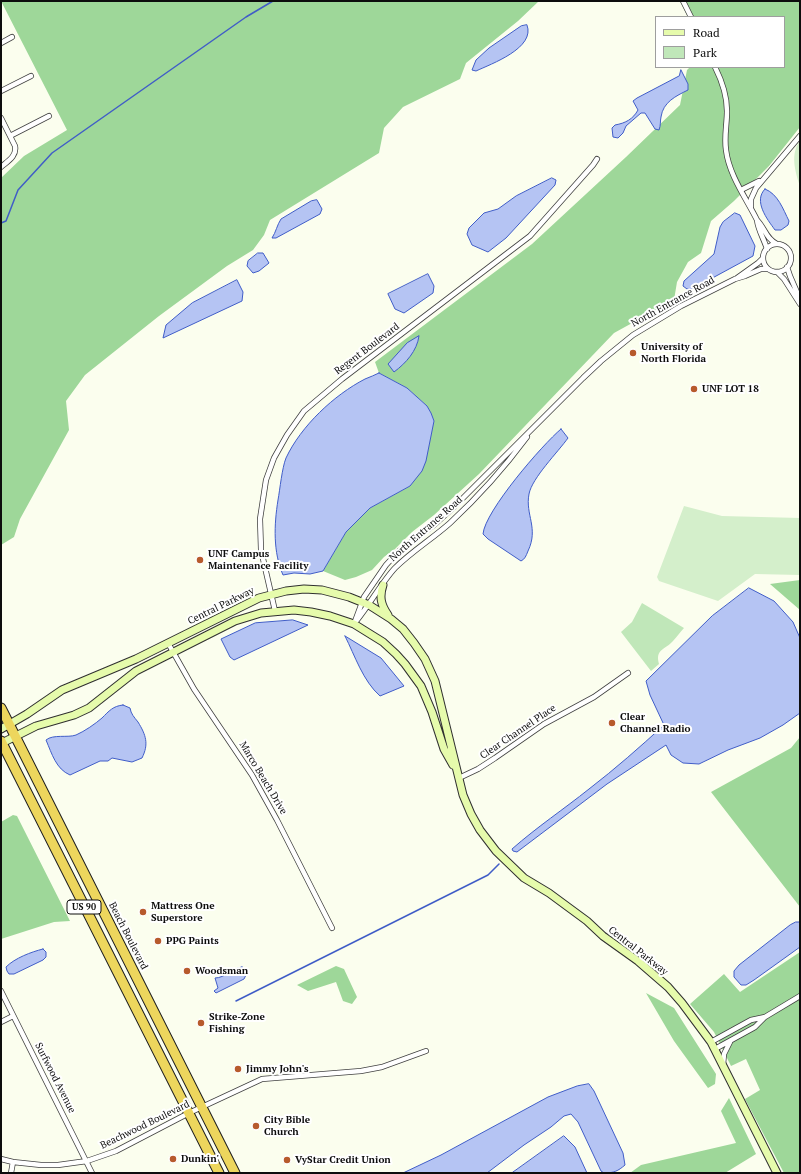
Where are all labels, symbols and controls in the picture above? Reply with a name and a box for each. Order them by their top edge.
legend [655,16,785,68]
text: Road [693,25,720,40]
text: Park [693,45,717,60]
street label: North Entrance Road [629,274,717,330]
street label: Regent Boulevard [332,321,402,377]
place label: University of North Florida [641,341,706,364]
marker: University of North Florida [628,348,638,358]
place label: UNF LOT 18 [702,383,759,395]
marker: UNF LOT 18 [689,384,699,394]
street label: North Entrance Road [387,494,465,564]
place label: UNF Campus Maintenance Facility [208,548,309,572]
marker: UNF Campus Maintenance Facility [195,555,205,565]
street label: Central Parkway [186,585,256,627]
street label: Clear Channel Place [478,702,558,762]
place label: Clear Channel Radio [620,711,691,734]
marker: Clear Channel Radio [607,718,617,728]
street label: Marco Beach Drive [236,739,290,817]
road number: US 90 [67,900,101,914]
street label: Beach Boulevard [106,900,150,972]
place label: Mattress One Superstore [151,900,215,924]
marker: Mattress One Superstore [138,907,148,917]
street label: Central Parkway [606,924,670,978]
place label: PPG Paints [166,935,219,947]
marker: PPG Paints [153,936,163,946]
place label: Woodsman [195,965,248,977]
marker: Woodsman [182,966,192,976]
place label: Strike-Zone Fishing [209,1011,265,1034]
marker: Strike-Zone Fishing [196,1018,206,1028]
street label: Surfwood Avenue [32,1041,78,1115]
place label: Jimmy John's [246,1063,309,1075]
marker: Jimmy John's [233,1064,243,1074]
street label: Beachwood Boulevard [98,1098,192,1152]
place label: City Bible Church [264,1114,310,1138]
marker: City Bible Church [251,1121,261,1131]
place label: Dunkin' [181,1153,219,1165]
marker: Dunkin' [168,1154,178,1164]
place label: VyStar Credit Union [295,1154,391,1166]
marker: VyStar Credit Union [282,1155,292,1165]

